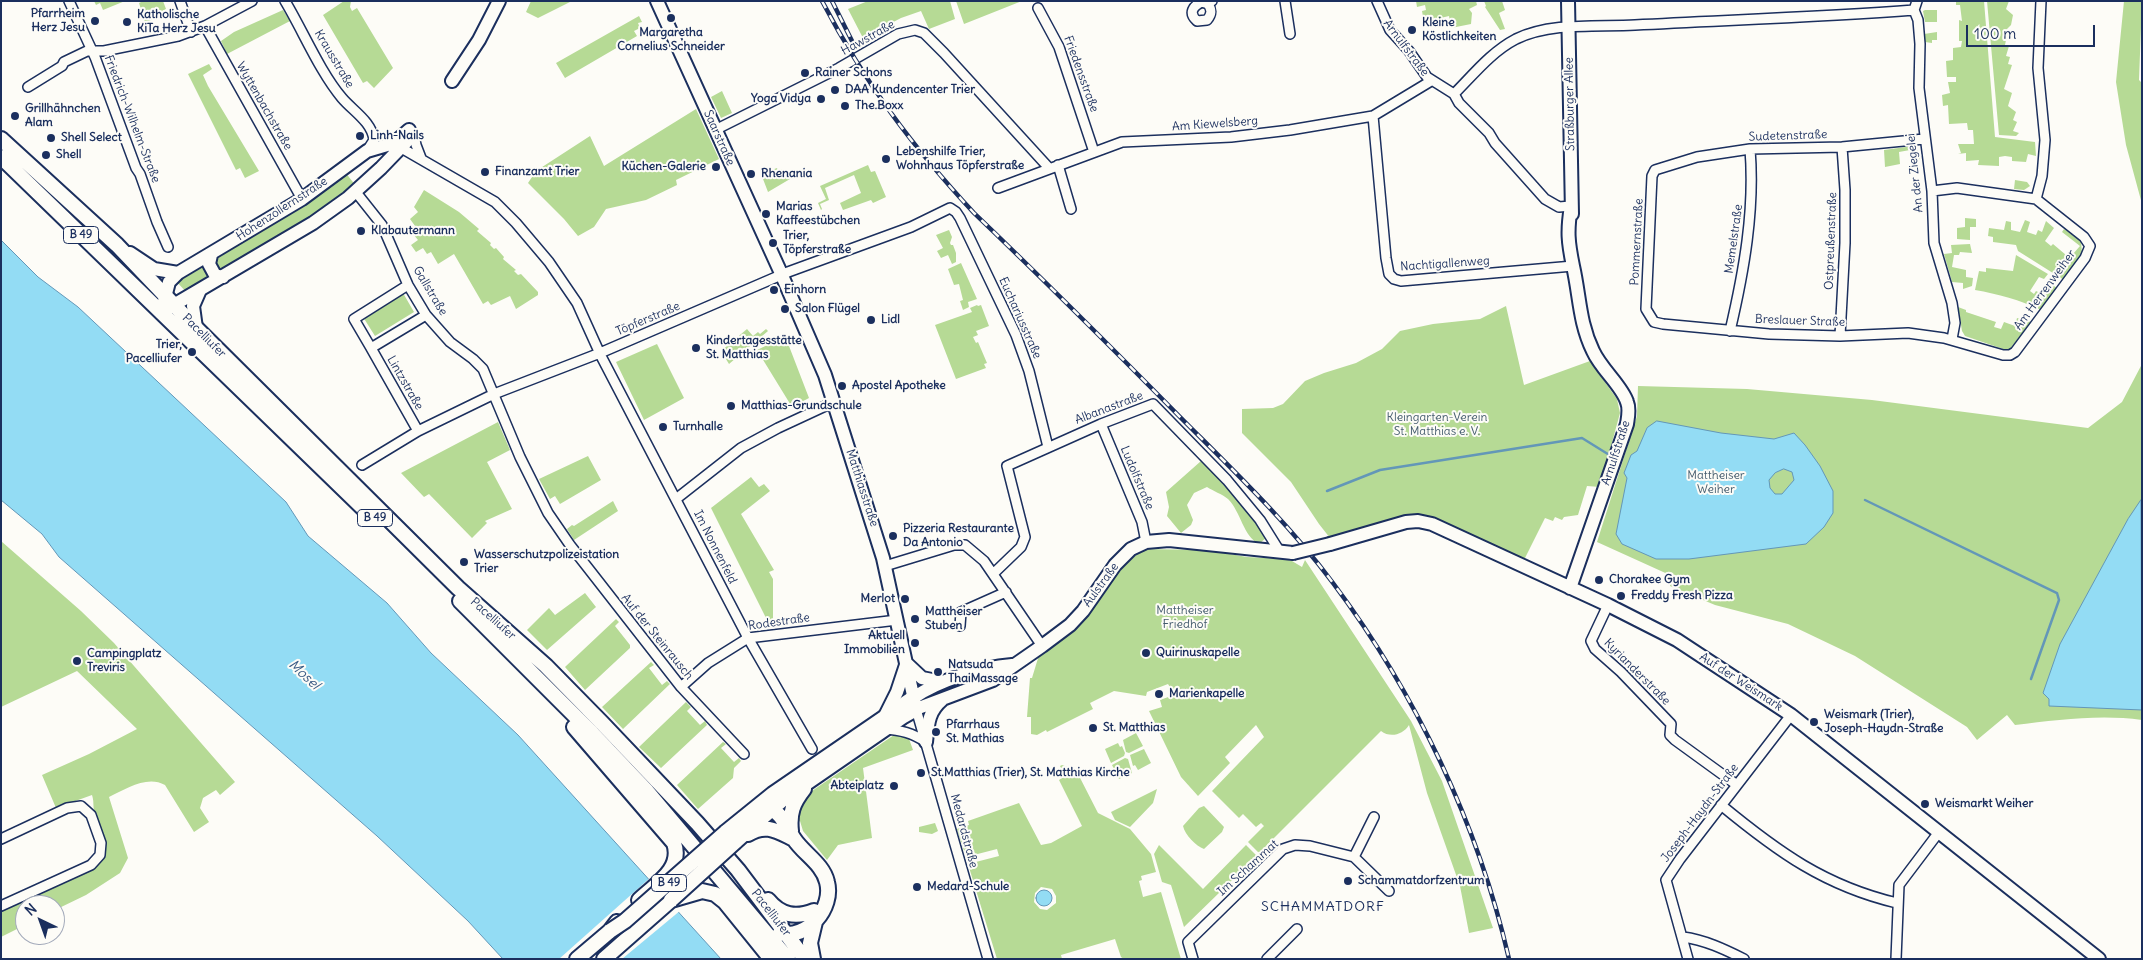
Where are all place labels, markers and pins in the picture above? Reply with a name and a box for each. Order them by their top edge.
place label: Pfarrheim Herz Jesu [31,7,85,35]
place label: Katholische KiTa Herz Jesu [137,8,216,36]
marker: Margaretha Cornelius Schneider [665,12,677,24]
marker: Pfarrheim Herz Jesu [89,15,101,27]
marker: Katholische KiTa Herz Jesu [121,16,133,28]
place label: Kleine Köstlichkeiten [1422,16,1496,44]
marker: Kleine Köstlichkeiten [1406,24,1418,36]
place label: Margaretha Cornelius Schneider [617,26,725,54]
place label: Rainer Schons [815,66,892,80]
marker: Rainer Schons [799,67,811,79]
place label: DAA Kundencenter Trier [845,83,975,97]
marker: DAA Kundencenter Trier [829,84,841,96]
place label: Yoga Vidya [751,92,811,106]
marker: Yoga Vidya [815,93,827,105]
place label: The.Boxx [855,99,903,113]
marker: The.Boxx [839,100,851,112]
place label: Grillhähnchen Alam [25,102,101,130]
marker: Grillhähnchen Alam [9,110,21,122]
place label: Linh-Nails [370,129,424,143]
marker: Linh-Nails [354,130,366,142]
place label: Shell Select [61,131,122,145]
marker: Shell Select [45,132,57,144]
place label: Lebenshilfe Trier, Wohnhaus Töpferstraße [896,145,1024,173]
place label: Shell [56,148,81,162]
marker: Shell [40,149,52,161]
marker: Lebenshilfe Trier, Wohnhaus Töpferstraße [880,153,892,165]
place label: Küchen-Galerie [622,160,706,174]
marker: Küchen-Galerie [710,161,722,173]
place label: Finanzamt Trier [495,165,579,179]
marker: Finanzamt Trier [479,166,491,178]
place label: Rhenania [761,167,812,181]
marker: Rhenania [745,168,757,180]
place label: Marias Kaffeestübchen [776,200,860,228]
marker: Marias Kaffeestübchen [760,208,772,220]
place label: Klabautermann [371,224,455,238]
marker: Klabautermann [355,225,367,237]
place label: Trier, Töpferstraße [783,229,851,257]
marker: Trier, Töpferstraße [767,237,779,249]
place label: Einhorn [784,283,826,297]
marker: Einhorn [768,284,780,296]
place label: Salon Flügel [795,302,860,316]
marker: Salon Flügel [779,303,791,315]
place label: Lidl [881,313,900,327]
marker: Lidl [865,314,877,326]
place label: Kindertagesstätte St. Matthias [706,334,802,362]
place label: Trier, Pacelliufer [126,338,182,366]
marker: Kindertagesstätte St. Matthias [690,342,702,354]
marker: Trier, Pacelliufer [186,346,198,358]
place label: Apostel Apotheke [852,379,946,393]
marker: Apostel Apotheke [836,380,848,392]
place label: Matthias-Grundschule [741,399,862,413]
marker: Matthias-Grundschule [725,400,737,412]
place label: Turnhalle [673,420,723,434]
marker: Turnhalle [657,421,669,433]
place label: Pizzeria Restaurante Da Antonio [903,522,1014,550]
marker: Pizzeria Restaurante Da Antonio [887,530,899,542]
place label: Wasserschutzpolizeistation Trier [474,548,619,576]
marker: Wasserschutzpolizeistation Trier [458,556,470,568]
place label: Chorakee Gym [1609,573,1690,587]
marker: Chorakee Gym [1593,574,1605,586]
place label: Freddy Fresh Pizza [1631,589,1733,603]
marker: Freddy Fresh Pizza [1615,590,1627,602]
place label: Merlot [861,592,895,606]
marker: Merlot [899,593,911,605]
place label: Mattheiser Stuben [925,605,982,633]
marker: Mattheiser Stuben [909,613,921,625]
place label: Aktuell Immobilien [844,629,905,657]
marker: Aktuell Immobilien [909,637,921,649]
place label: Quirinuskapelle [1156,646,1240,660]
place label: Campingplatz Treviris [87,647,162,675]
marker: Quirinuskapelle [1140,647,1152,659]
marker: Campingplatz Treviris [71,655,83,667]
place label: Natsuda ThaiMassage [948,658,1018,686]
marker: Natsuda ThaiMassage [932,666,944,678]
place label: Marienkapelle [1169,687,1245,701]
marker: Marienkapelle [1153,688,1165,700]
place label: Weismark (Trier), Joseph-Haydn-Straße [1824,708,1944,736]
marker: Weismark (Trier), Joseph-Haydn-Straße [1808,716,1820,728]
place label: Pfarrhaus St. Mathias [946,718,1004,746]
place label: St. Matthias [1103,721,1165,735]
marker: St. Matthias [1087,722,1099,734]
marker: Pfarrhaus St. Mathias [930,726,942,738]
place label: St.Matthias (Trier), St. Matthias Kirche [931,766,1130,780]
marker: St.Matthias (Trier), St. Matthias Kirche [915,767,927,779]
place label: Abteiplatz [831,779,884,793]
marker: Abteiplatz [888,780,900,792]
place label: Weismarkt Weiher [1935,797,2033,811]
marker: Weismarkt Weiher [1919,798,1931,810]
place label: Schammatdorfzentrum [1358,874,1484,888]
marker: Schammatdorfzentrum [1342,875,1354,887]
place label: Medard-Schule [927,880,1009,894]
marker: Medard-Schule [911,881,923,893]

